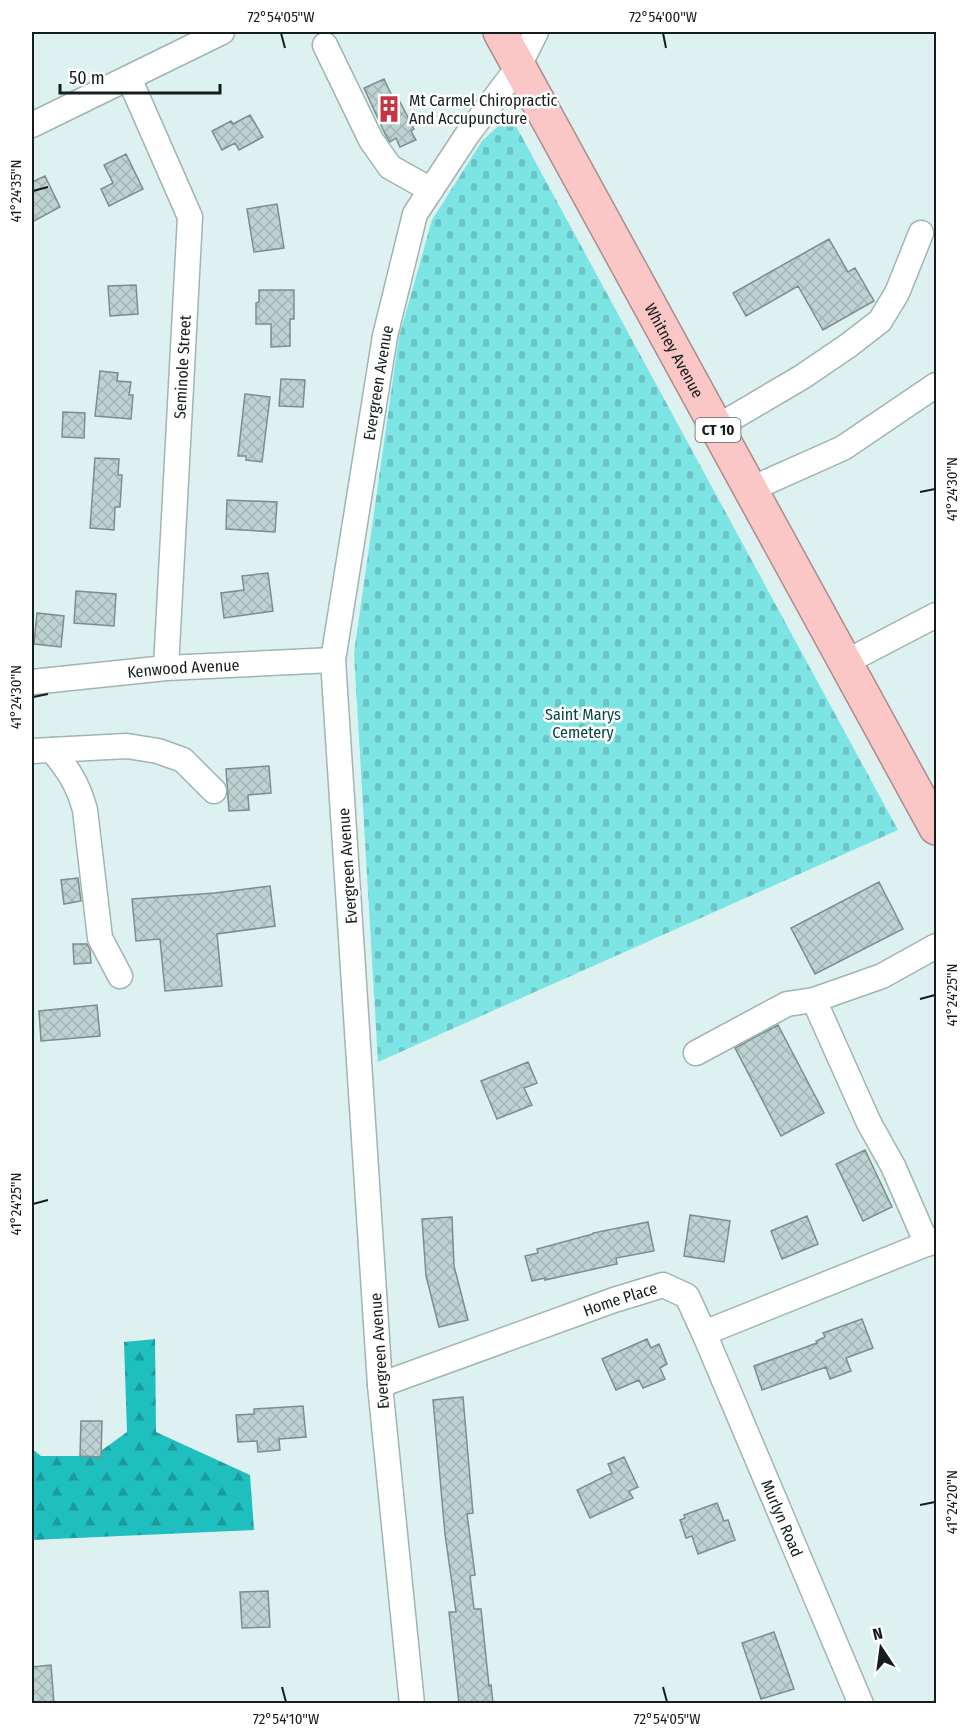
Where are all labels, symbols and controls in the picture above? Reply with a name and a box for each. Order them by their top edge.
text: 72°54'05"W [248,8,315,26]
text: 72°54'00"W [629,8,697,26]
scale bar [60,57,220,95]
text: 50 m [69,67,105,89]
place label: Mt Carmel Chiropractic And Accupuncture [409,91,557,128]
building icon: Mt Carmel Chiropractic And Accupuncture [374,94,404,124]
text: 41°24'35"N [7,159,25,223]
street label: Whitney Avenue [640,300,708,401]
street label: Seminole Street [170,314,195,420]
street label: Evergreen Avenue [359,323,397,442]
road number: CT 10 [696,418,740,442]
text: 41°24'30"N [943,457,961,521]
street label: Kenwood Avenue [126,655,240,682]
text: 41°24'30"N [7,665,25,729]
park label: Saint Marys Cemetery [545,705,621,742]
street label: Evergreen Avenue [334,807,361,925]
text: 41°24'25"N [943,963,961,1027]
text: 41°24'25"N [7,1172,25,1236]
street label: Home Place [581,1278,660,1320]
street label: Evergreen Avenue [366,1292,393,1410]
text: 41°24'20"N [943,1470,961,1534]
street label: Murlyn Road [757,1477,807,1560]
north arrow [851,1618,911,1678]
text: N [871,1624,885,1644]
text: 72°54'10"W [253,1710,319,1728]
text: 72°54'05"W [634,1710,701,1728]

